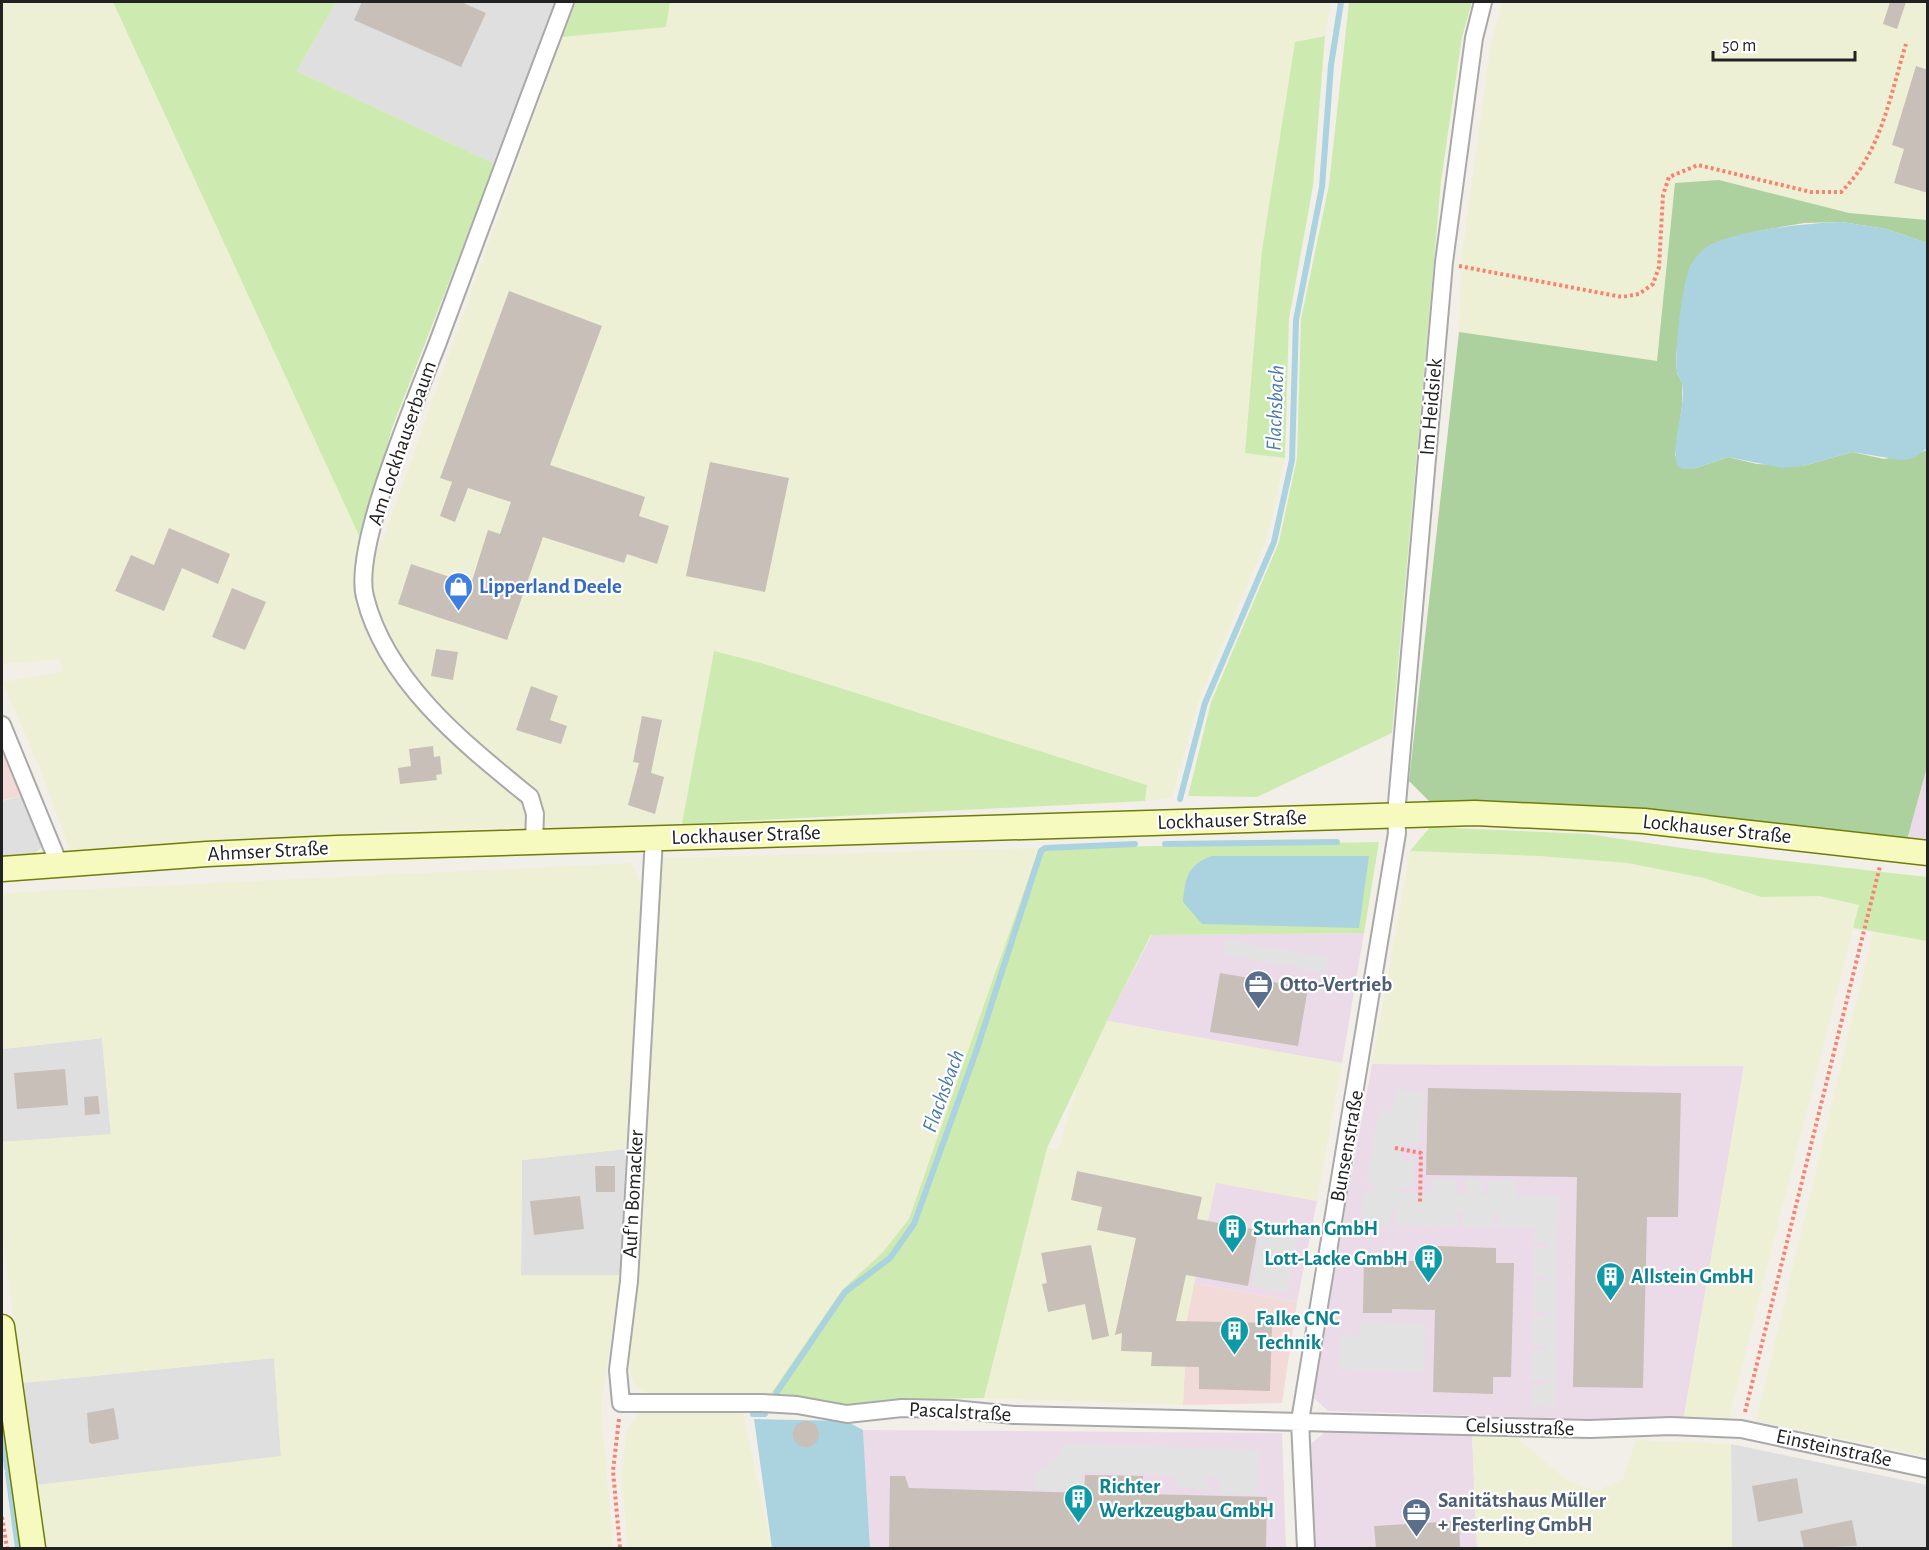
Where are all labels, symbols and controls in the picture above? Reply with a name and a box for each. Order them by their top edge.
scale bar [1713,24,1856,62]
text: 50 m [1722,37,1756,55]
street label: Im Heidsiek [1416,357,1446,456]
street label: Am Lockhauserbaum [364,358,440,528]
water label: Flachsbach [1263,365,1287,451]
shop icon: Lipperland Deele [442,570,474,612]
place label: Lipperland Deele [479,576,622,597]
street label: Lockhauser Straße [1157,807,1307,833]
street label: Lockhauser Straße [1641,811,1793,847]
street label: Lockhauser Straße [671,822,821,848]
street label: Ahmser Straße [207,837,329,865]
office icon: Otto-Vertrieb [1243,968,1275,1010]
place label: Otto-Vertrieb [1280,974,1392,995]
water label: Flachsbach [918,1047,968,1135]
street label: Bunsenstraße [1327,1089,1367,1203]
street label: Auf'n Bomacker [619,1129,647,1259]
building icon: Sturhan GmbH [1216,1212,1248,1254]
place label: Sturhan GmbH [1253,1218,1378,1239]
building icon: Lott-Lacke GmbH [1413,1242,1445,1284]
place label: Lott-Lacke GmbH [1264,1248,1408,1269]
building icon: Allstein GmbH [1594,1260,1626,1302]
place label: Allstein GmbH [1631,1266,1754,1287]
place label: Falke CNC Technik [1256,1308,1340,1353]
building icon: Falke CNC Technik [1219,1314,1251,1356]
street label: Pascalstraße [908,1399,1012,1425]
street label: Celsiusstraße [1465,1415,1575,1439]
street label: Einsteinstraße [1774,1425,1894,1471]
place label: Richter Werkzeugbau GmbH [1099,1476,1274,1521]
building icon: Richter Werkzeugbau GmbH [1062,1482,1094,1524]
place label: Sanitätshaus Müller + Festerling GmbH [1438,1490,1607,1535]
office icon: Sanitätshaus Müller + Festerling GmbH [1401,1496,1433,1538]

